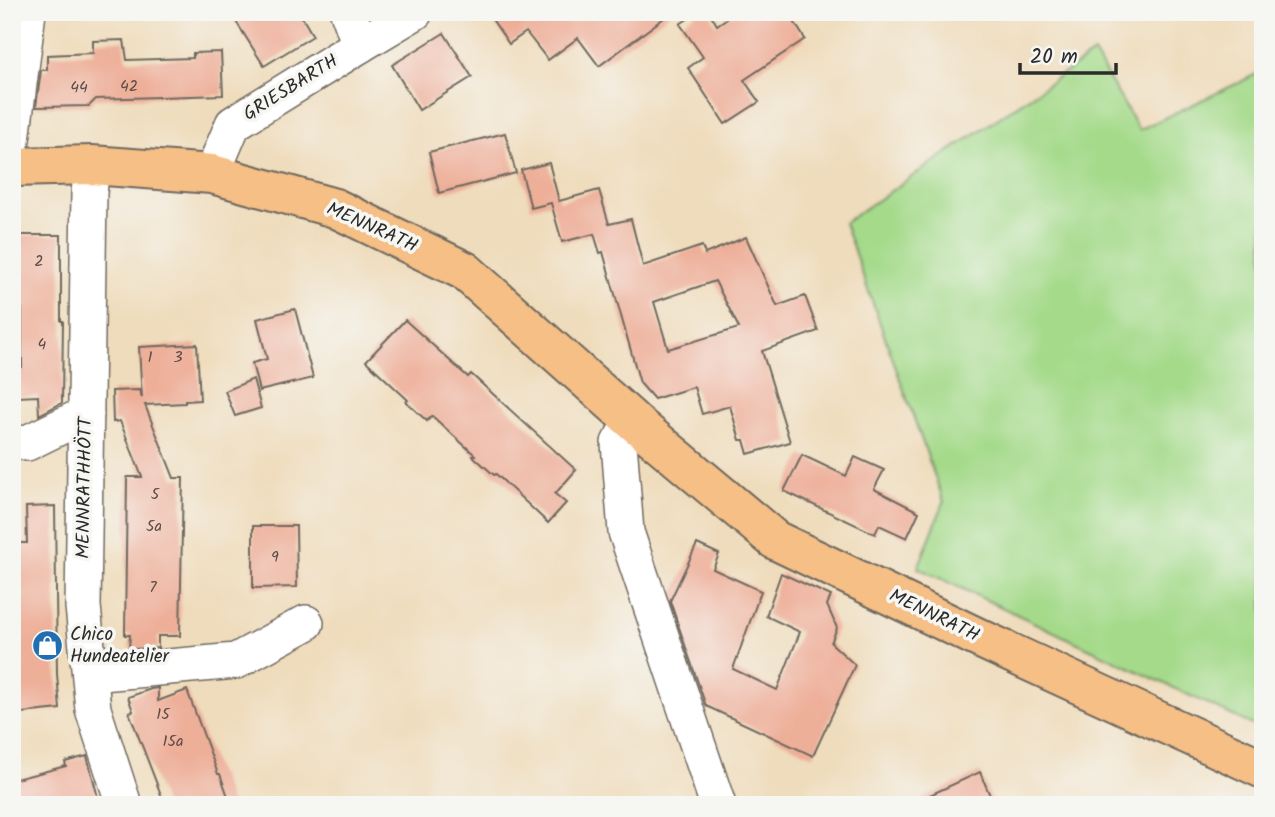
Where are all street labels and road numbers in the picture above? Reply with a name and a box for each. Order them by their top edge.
street label: GRIESBARTH [237,47,345,129]
street label: MENNRATH [321,194,423,262]
street label: MENNRATHHÖTT [69,415,101,559]
street label: MENNRATH [884,581,984,651]

